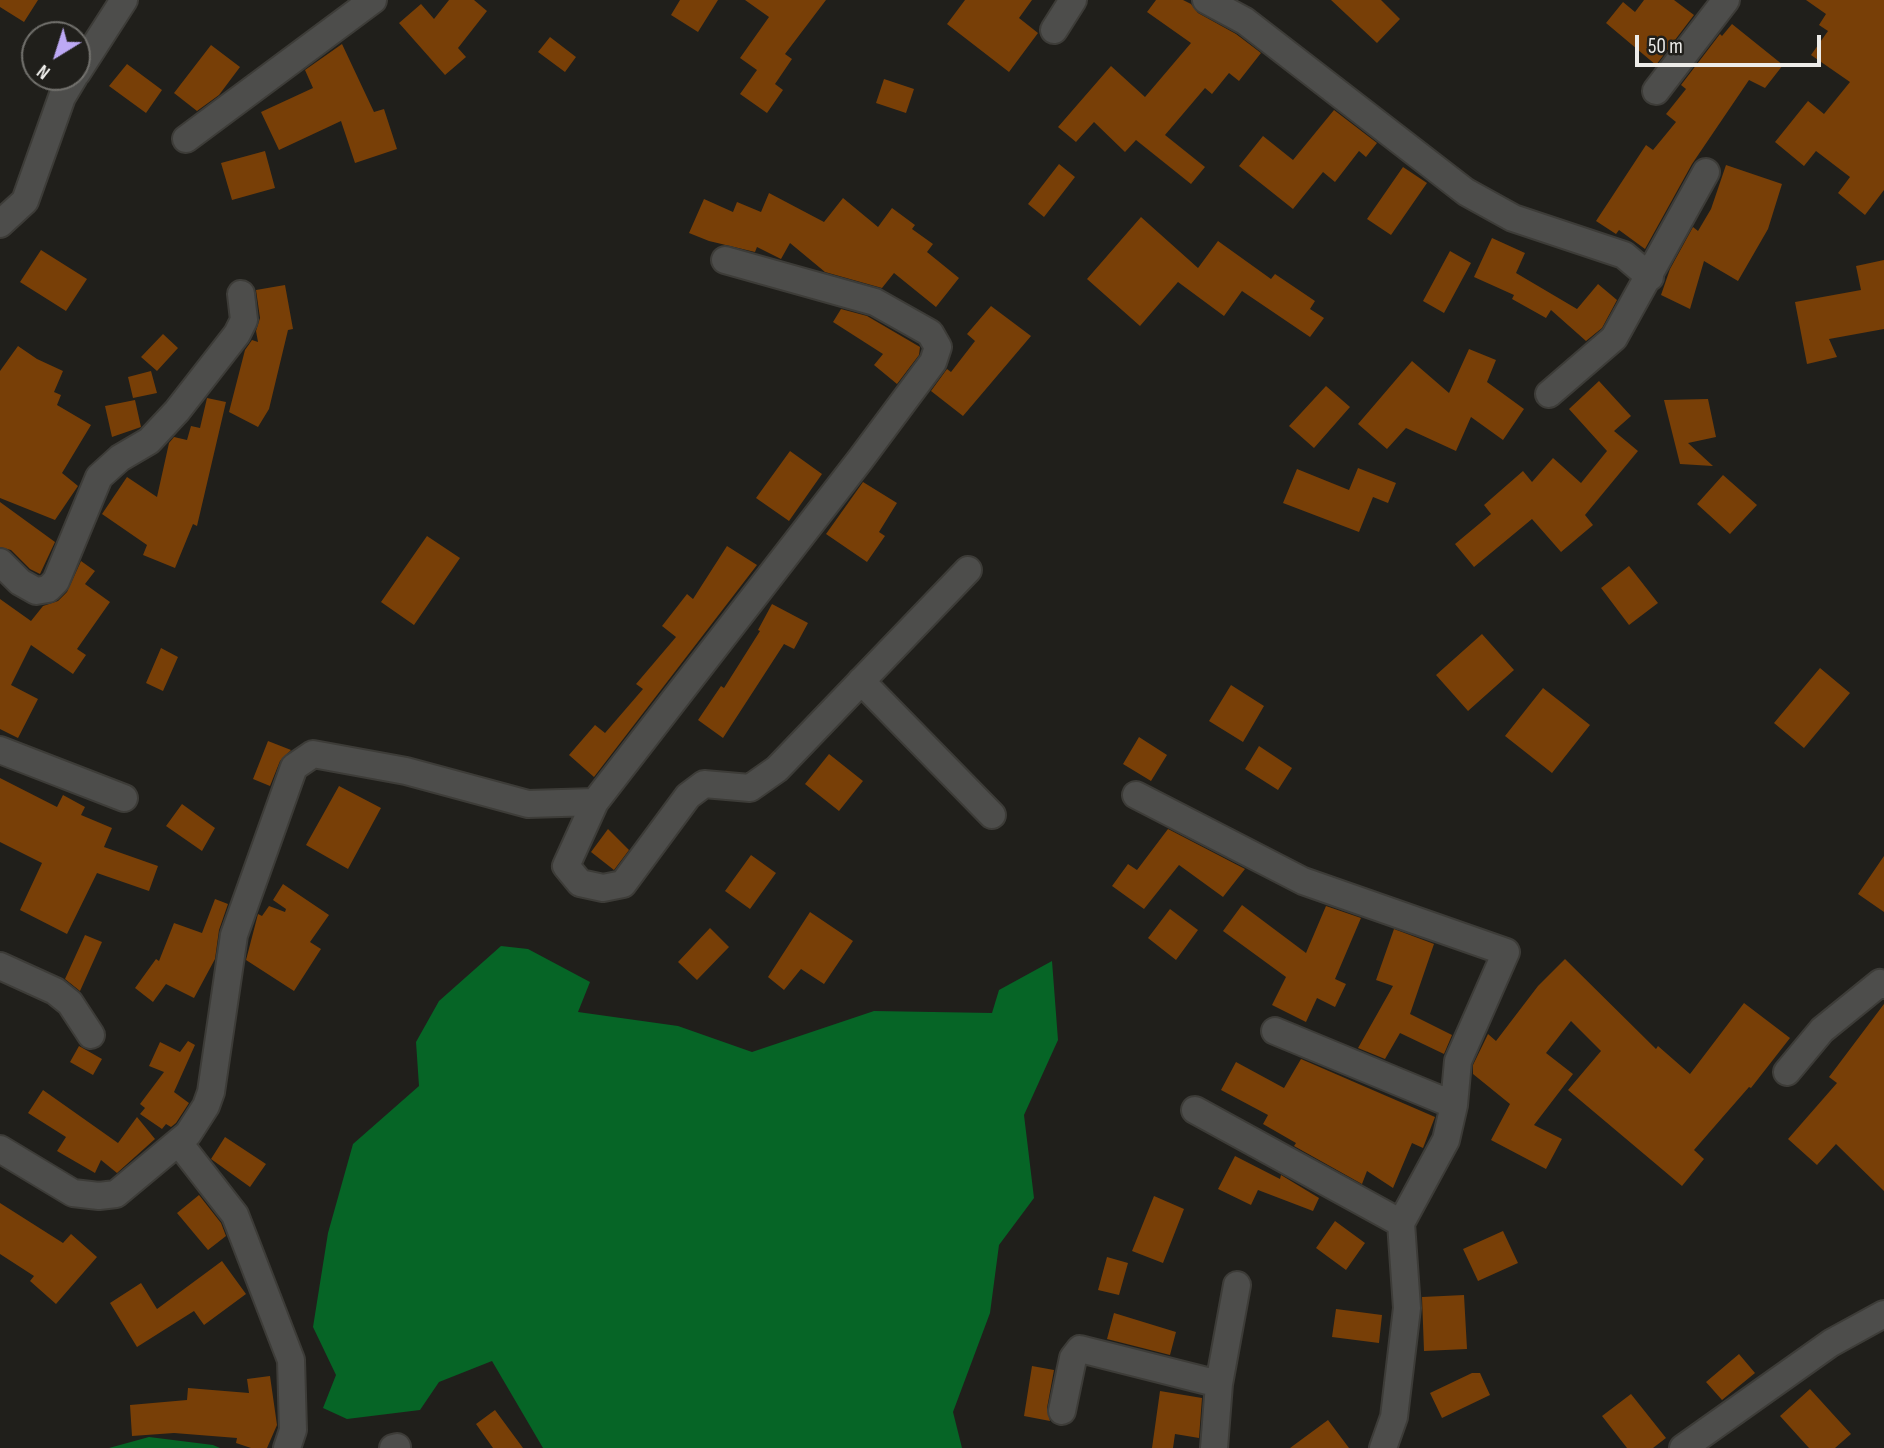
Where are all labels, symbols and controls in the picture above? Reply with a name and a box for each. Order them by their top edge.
north arrow [21,21,91,91]
scale bar [1639,21,1825,65]
text: 50 m [1648,34,1683,59]
text: N [33,59,55,84]

